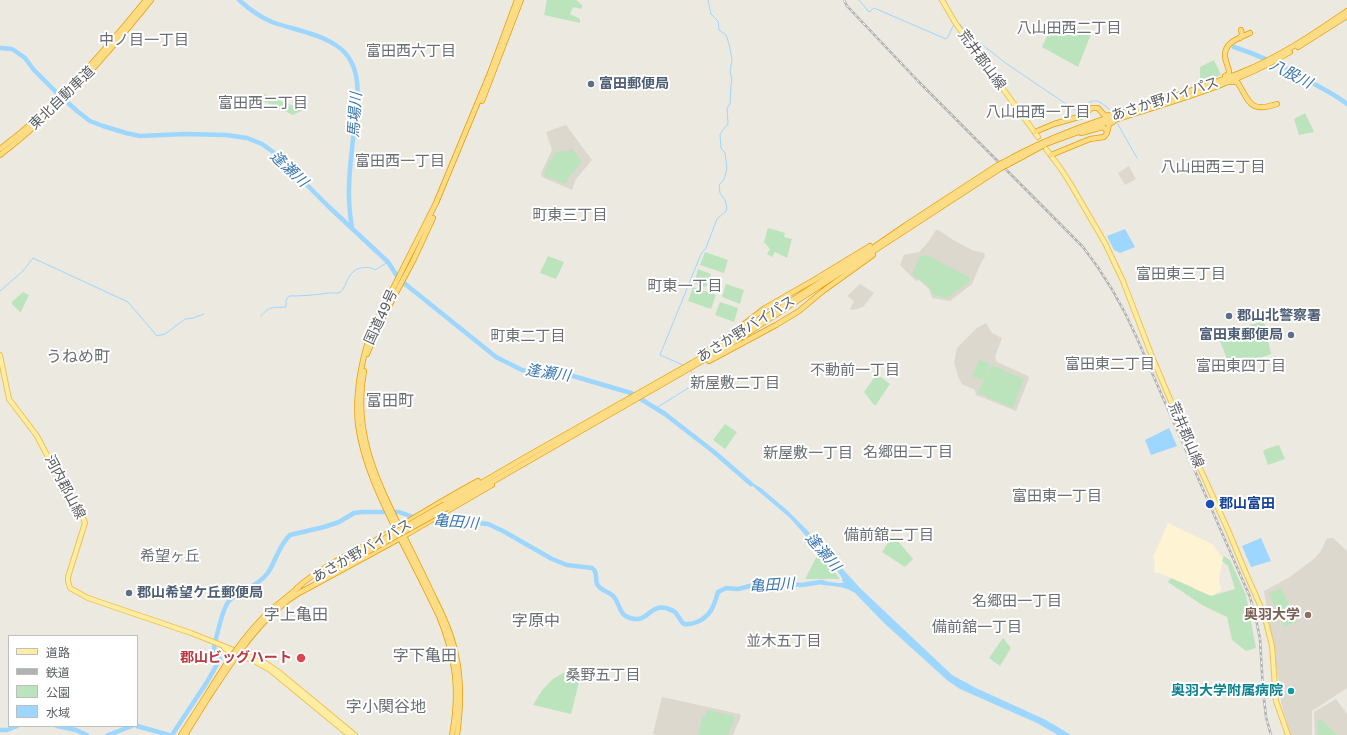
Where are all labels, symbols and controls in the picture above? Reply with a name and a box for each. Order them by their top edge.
district label: 八山田西二丁目 [1017,19,1121,37]
street label: 荒井郡山線 [955,27,1009,93]
district label: 中ノ目一丁目 [99,31,189,49]
district label: 富田西六丁目 [366,42,456,60]
water label: 八股川 [1267,56,1315,92]
street label: 東北自動車道 [26,63,98,133]
street label: あさか野バイパス [1109,74,1221,124]
place label: 富田郵便局 [599,76,669,92]
marker: 富田郵便局 [586,79,596,89]
water label: 馬場川 [344,92,366,138]
district label: 富田西二丁目 [218,94,308,112]
district label: 八山田西一丁目 [986,103,1090,121]
water label: 逢瀬川 [266,147,312,191]
district label: 富田西一丁目 [355,152,445,170]
district label: 八山田西三丁目 [1161,158,1265,176]
district label: 町東三丁目 [533,206,607,224]
district label: 富田東三丁目 [1136,265,1226,283]
district label: 町東一丁目 [648,277,722,295]
street label: 国道49号 [361,287,401,347]
street label: あさか野バイパス [694,292,798,366]
place label: 郡山北警察署 [1237,308,1321,324]
marker: 郡山北警察署 [1224,311,1234,321]
district label: 町東二丁目 [491,327,565,345]
place label: 富田東郵便局 [1199,327,1283,343]
marker: 富田東郵便局 [1286,330,1296,340]
district label: うねめ町 [46,347,110,367]
district label: 富田東二丁目 [1065,355,1155,373]
district label: 富田東四丁目 [1196,357,1286,375]
water label: 逢瀬川 [524,361,572,385]
district label: 不動前一丁目 [810,361,900,379]
district label: 新屋敷二丁目 [690,374,780,392]
district label: 富田町 [366,391,414,411]
street label: 荒井郡山線 [1165,400,1207,470]
district label: 名郷田二丁目 [863,443,953,461]
district label: 新屋敷一丁目 [763,444,853,462]
street label: 河内郡山線 [41,452,89,522]
district label: 富田東一丁目 [1012,487,1102,505]
place label: 郡山富田 [1219,496,1275,512]
marker: 郡山富田 [1204,498,1216,510]
water label: 亀田川 [433,511,479,533]
street label: あさか野バイパス [309,516,415,586]
district label: 備前舘二丁目 [844,526,934,544]
water label: 逢瀬川 [801,529,845,575]
district label: 希望ヶ丘 [140,547,200,565]
water label: 亀田川 [749,575,795,595]
place label: 郡山希望ケ丘郵便局 [137,585,263,601]
marker: 郡山希望ケ丘郵便局 [124,588,134,598]
district label: 名郷田一丁目 [972,592,1062,610]
district label: 字上亀田 [264,605,328,625]
place label: 奥羽大学 [1244,607,1300,623]
marker: 奥羽大学 [1303,610,1313,620]
district label: 字原中 [512,611,560,631]
district label: 備前舘一丁目 [932,618,1022,636]
district label: 並木五丁目 [747,632,821,650]
legend [8,635,138,727]
text: 道路 [46,645,70,660]
district label: 字下亀田 [393,646,457,666]
place label: 郡山ビッグハート [180,650,292,666]
marker: 郡山ビッグハート [295,652,307,664]
text: 鉄道 [46,665,70,680]
district label: 桑野五丁目 [566,666,640,684]
place label: 奥羽大学附属病院 [1171,683,1283,699]
text: 公園 [46,685,70,700]
marker: 奥羽大学附属病院 [1286,686,1296,696]
district label: 字小関谷地 [346,697,426,717]
text: 水域 [46,705,70,720]

